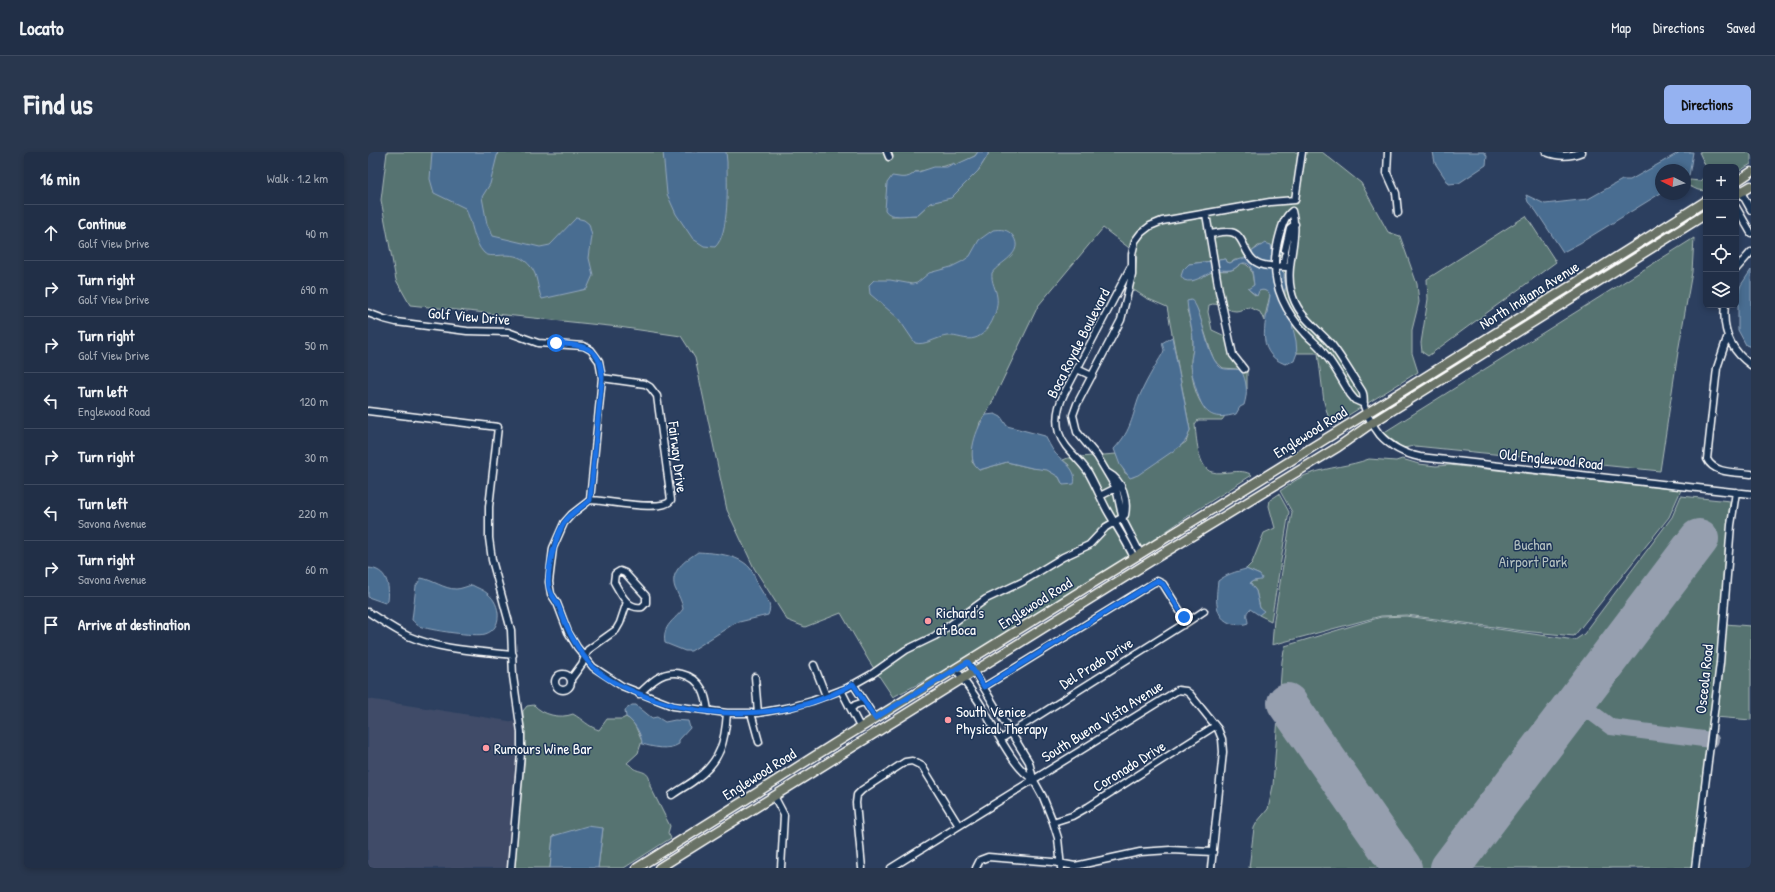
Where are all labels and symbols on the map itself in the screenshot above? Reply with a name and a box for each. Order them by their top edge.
north arrow [1655,164,1691,200]
street label: North Indiana Avenue [1475,256,1583,334]
street label: Boca Royale Boulevard [1041,284,1115,401]
street label: Golf View Drive [427,302,511,330]
route start [547,334,565,352]
street label: Englewood Road [1269,401,1351,463]
street label: Fairway Drive [663,419,693,494]
street label: Old Englewood Road [1498,443,1604,475]
park label: Buchan Airport Park [1499,534,1567,572]
street label: Englewood Road [994,572,1076,634]
place label: Richard's at Boca [936,602,984,640]
route end [1175,608,1193,626]
marker: Richard's at Boca [923,616,933,626]
street label: Del Prado Drive [1055,632,1137,694]
street label: Osceola Road [1690,643,1718,715]
street label: South Buena Vista Avenue [1037,675,1167,767]
place label: South Venice Physical Therapy [956,701,1048,739]
marker: South Venice Physical Therapy [943,715,953,725]
street label: Coronado Drive [1089,735,1169,797]
place label: Rumours Wine Bar [494,738,592,759]
marker: Rumours Wine Bar [481,743,491,753]
street label: Englewood Road [718,743,800,805]

